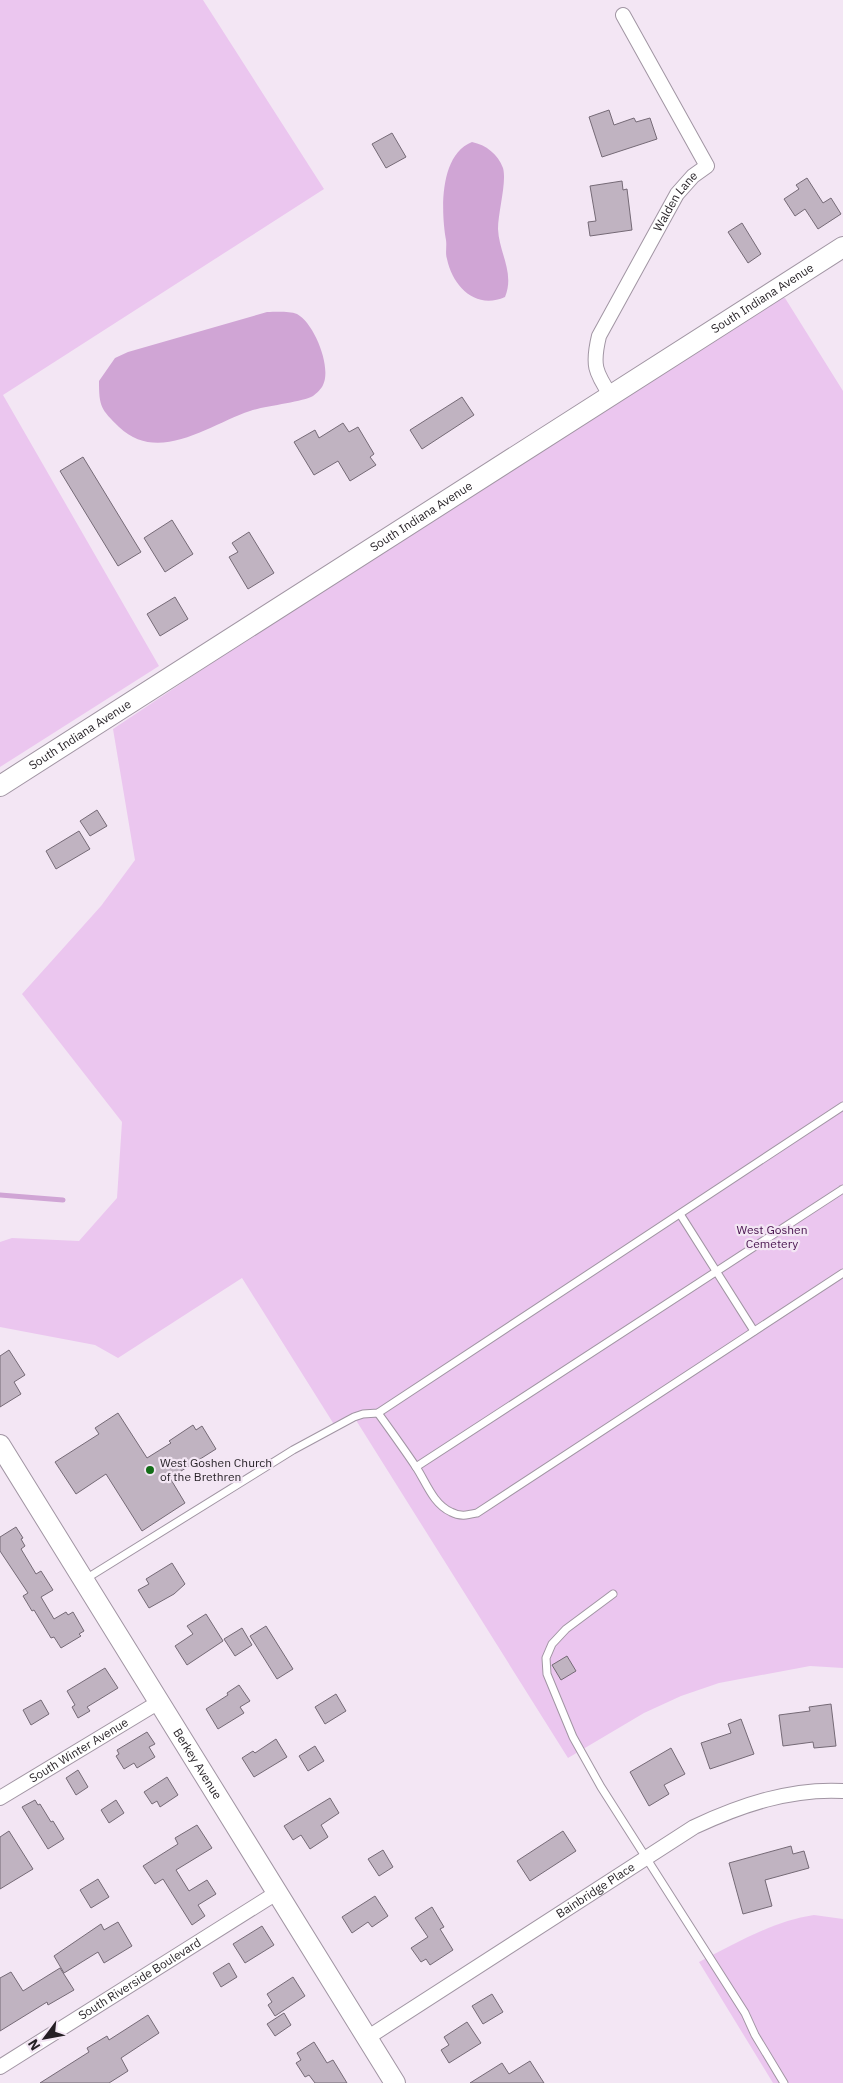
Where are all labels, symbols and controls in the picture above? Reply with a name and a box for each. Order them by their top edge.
street label: Walden Lane [650,167,700,234]
street label: South Indiana Avenue [708,260,817,336]
street label: South Indiana Avenue [367,478,475,555]
street label: South Indiana Avenue [26,696,134,773]
park label: West Goshen Cemetery [736,1222,808,1251]
place label: West Goshen Church of the Brethren [160,1455,272,1484]
marker: West Goshen Church of the Brethren [144,1464,156,1476]
street label: South Winter Avenue [26,1714,131,1786]
street label: Berkey Avenue [170,1725,226,1802]
street label: Bainbridge Place [553,1859,638,1921]
street label: South Riverside Boulevard [75,1935,203,2023]
north arrow [20,2013,70,2063]
text: N [24,2036,44,2054]

